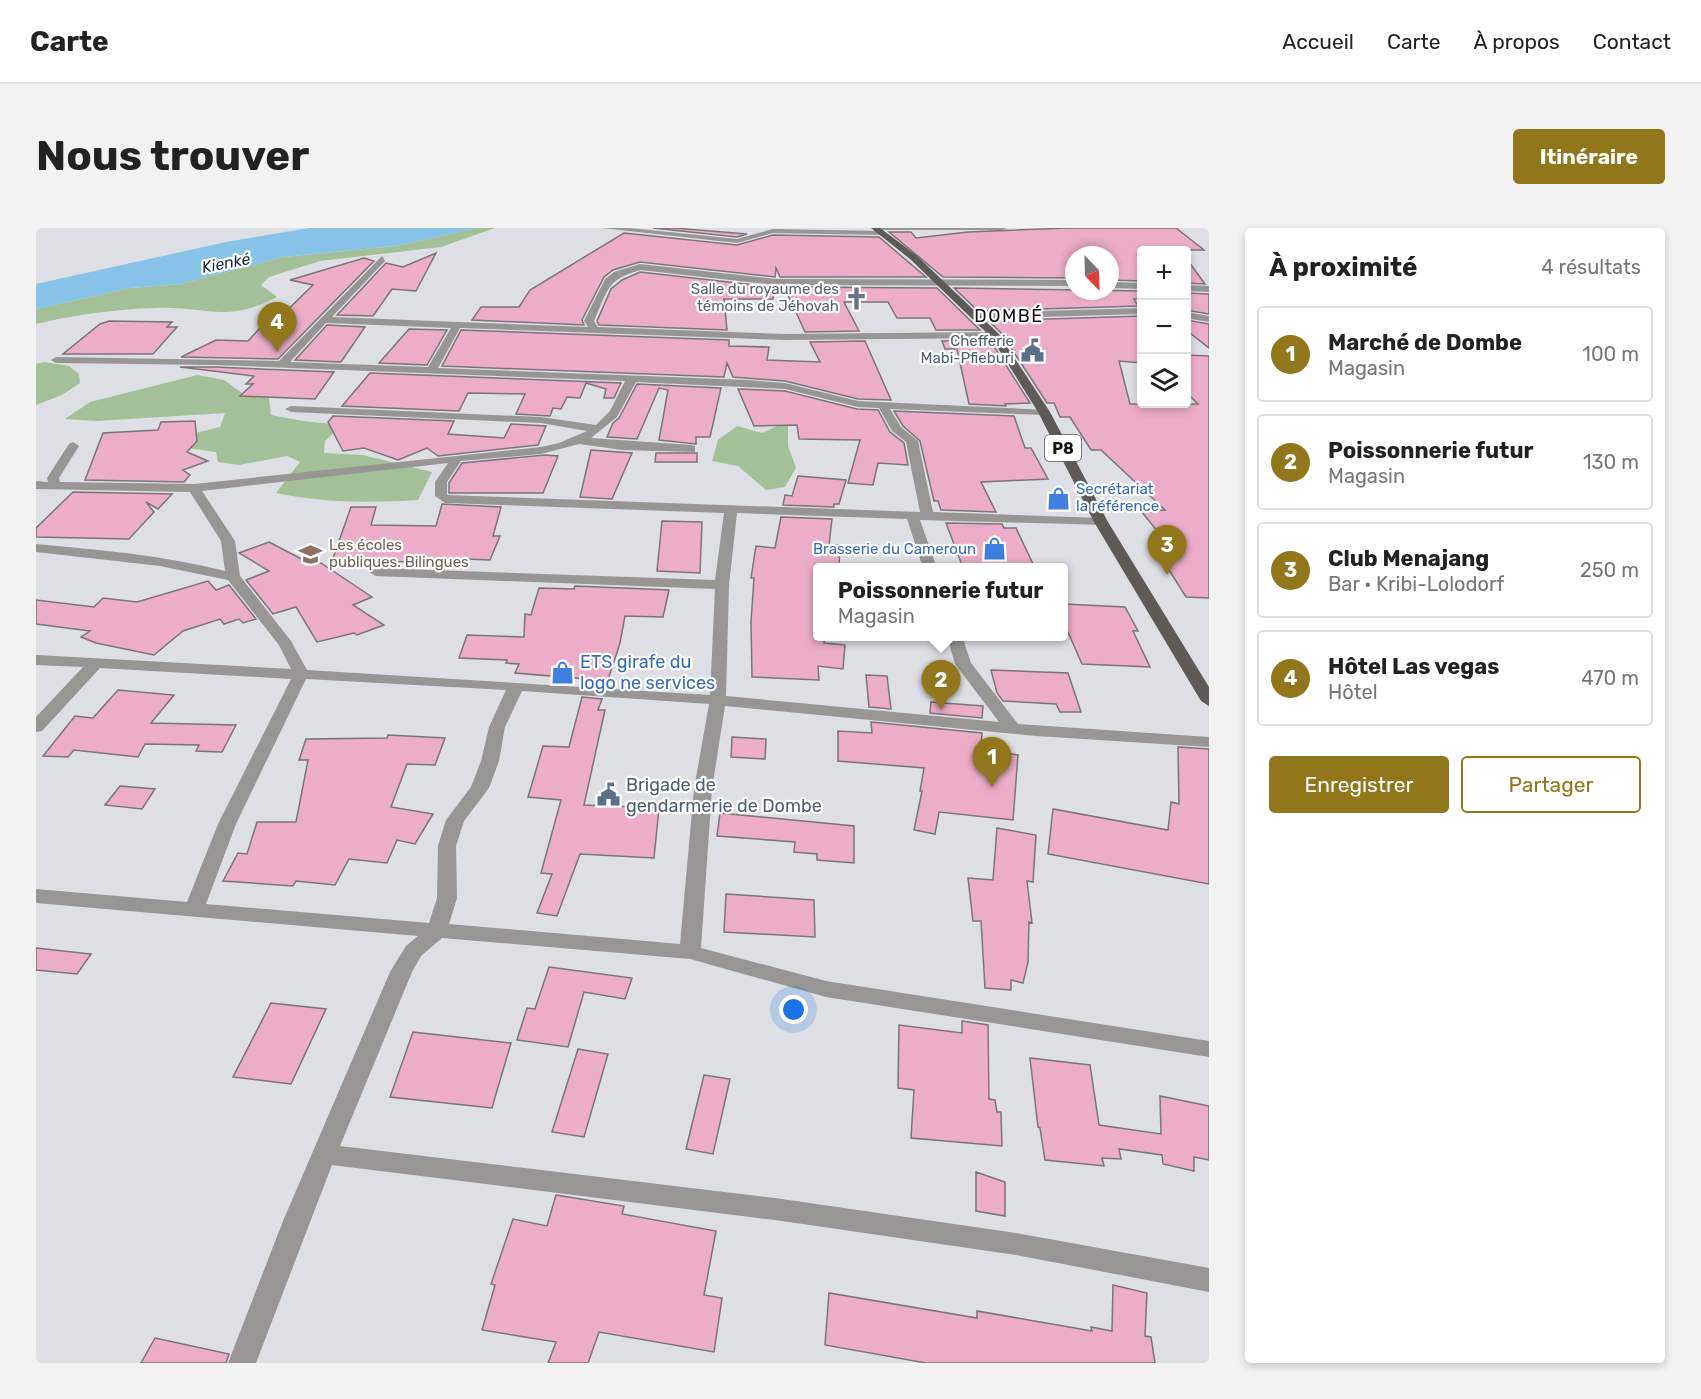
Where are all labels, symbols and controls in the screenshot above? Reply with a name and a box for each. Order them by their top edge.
text: Carte [30,25,109,58]
text: Accueil [1282,29,1354,54]
text: Carte [1387,29,1440,54]
text: À propos [1473,29,1560,54]
text: Contact [1593,29,1671,54]
button: Itinéraire [1513,129,1665,184]
text: Nous trouver [36,131,309,181]
north arrow [1065,246,1119,300]
map controls [1137,246,1191,408]
button: + [1137,246,1191,300]
water label: Kienké [200,249,252,277]
text: À proximité [1269,252,1418,283]
text: 4 résultats [1541,255,1641,279]
place label: Salle du royaume des témoins de Jéhovah [691,280,839,315]
church icon: Salle du royaume des témoins de Jéhovah [844,285,870,311]
button: − [1137,300,1191,354]
pin: 4 [258,302,296,352]
district label: DOMBÉ [974,305,1044,327]
text: Marché de Dombe [1328,329,1522,356]
place label: Chefferie Mabi-Pfieburi [921,332,1014,367]
public building icon: Chefferie Mabi-Pfieburi [1019,337,1045,363]
text: 1 [1286,342,1295,366]
text: 100 m [1582,342,1639,366]
button: layers [1137,354,1191,408]
text: Magasin [1328,356,1405,380]
road number: P8 [1045,435,1081,461]
text: Poissonnerie futur [1328,437,1533,464]
text: 2 [1284,450,1297,474]
text: 130 m [1583,450,1639,474]
text: Magasin [1328,464,1405,488]
place label: Secrétariat la référence [1076,480,1159,515]
shop icon: Secrétariat la référence [1045,485,1071,511]
pin: 3 [1148,526,1186,575]
place label: Les écoles publiques. Bilingues [329,536,469,571]
shop icon: Brasserie du Cameroun [981,536,1007,562]
place label: Brasserie du Cameroun [813,540,976,558]
school or university icon: Les écoles publiques. Bilingues [298,541,324,567]
text: Club Menajang [1328,545,1489,572]
text: 3 [1284,558,1297,582]
text: 250 m [1580,558,1639,582]
popup [813,563,1068,641]
text: Bar · Kribi-Lolodorf [1328,572,1504,596]
text: Poissonnerie futur [838,577,1043,604]
text: Magasin [838,604,915,628]
place label: ETS girafe du logo ne services [580,651,715,694]
text: Hôtel Las vegas [1328,653,1499,680]
shop icon: ETS girafe du logo ne services [549,659,575,685]
pin: 2 [922,660,960,710]
text: 4 [1284,666,1297,690]
text: 470 m [1581,666,1639,690]
text: Hôtel [1328,680,1378,704]
pin: 1 [972,738,1012,787]
button: Enregistrer [1269,756,1449,813]
button: Partager [1461,756,1641,813]
place label: Brigade de gendarmerie de Dombe [626,774,822,817]
public building icon: Brigade de gendarmerie de Dombe [595,782,621,808]
your location [779,995,808,1024]

